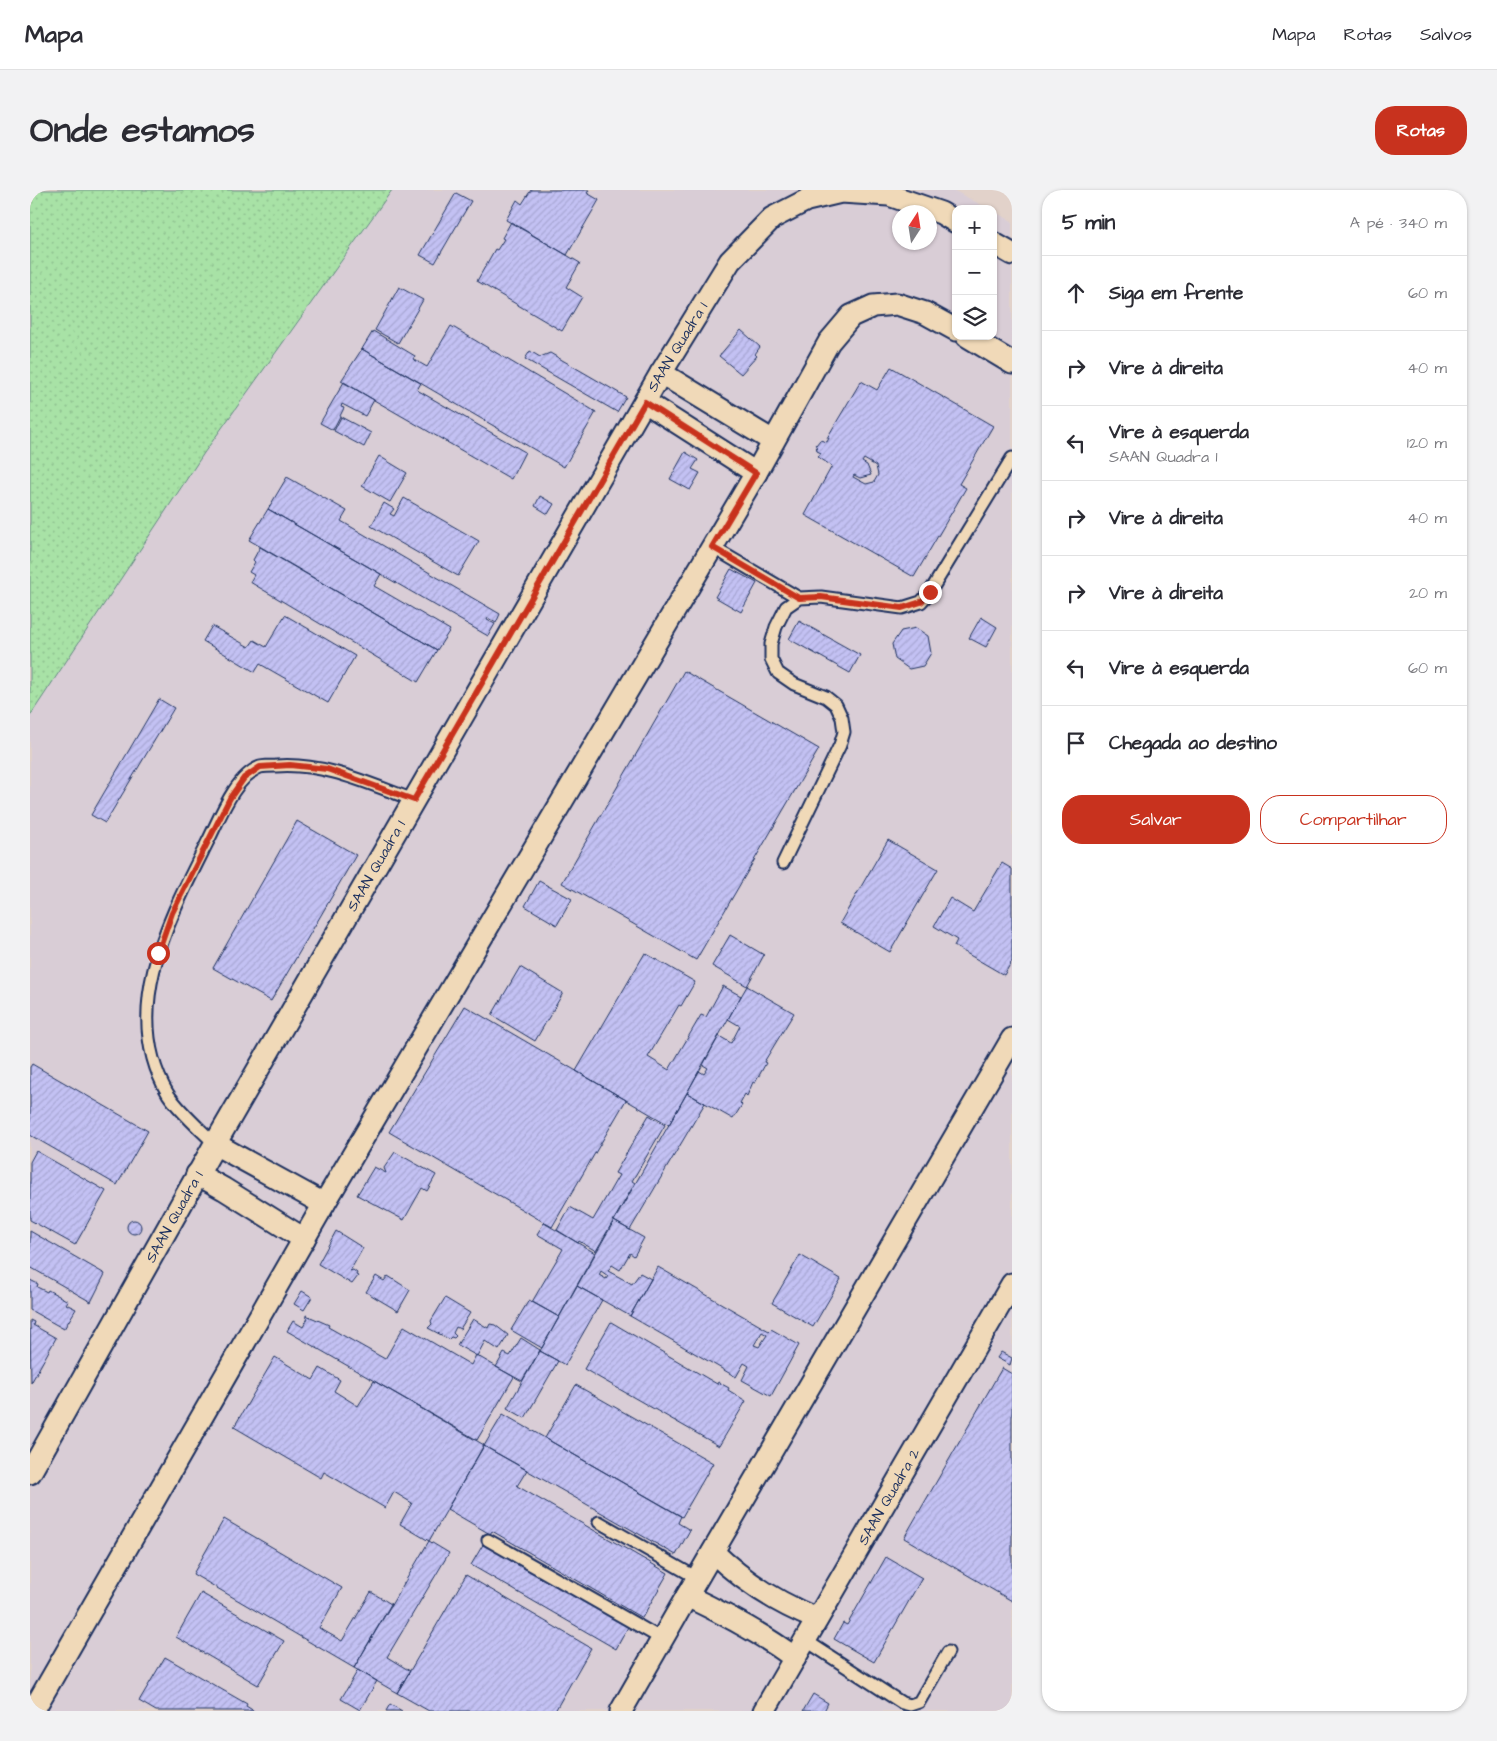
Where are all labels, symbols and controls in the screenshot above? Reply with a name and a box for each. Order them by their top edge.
text: Mapa [25,18,83,52]
text: Mapa [1272,22,1316,47]
text: Rotas [1344,22,1392,47]
text: Salvos [1420,22,1472,47]
text: Onde estamos [30,106,255,155]
button: Rotas [1375,106,1467,155]
north arrow [892,205,937,250]
map controls [952,205,997,340]
button: + [952,205,997,250]
text: 5 min [1062,208,1115,237]
text: A pé · 340 m [1350,212,1447,234]
button: − [952,250,997,295]
icon: ahead [1062,279,1090,307]
text: Siga em frente [1109,280,1243,307]
text: 60 m [1408,282,1447,304]
button: layers [952,295,997,340]
street label: SAAN Quadra 1 [642,298,713,396]
icon: right [1062,354,1090,382]
text: Vire à direita [1109,355,1223,382]
text: 40 m [1407,357,1447,379]
text: Vire à esquerda [1109,419,1249,446]
icon: left [1062,429,1090,457]
text: 120 m [1407,432,1447,454]
text: SAAN Quadra 1 [1109,446,1218,468]
icon: right [1062,504,1090,532]
text: Vire à direita [1109,505,1223,532]
text: 40 m [1407,507,1447,529]
icon: right [1062,579,1090,607]
text: Vire à direita [1109,580,1223,607]
route end [919,581,942,604]
text: 20 m [1409,582,1447,604]
icon: left [1062,654,1090,682]
text: Vire à esquerda [1109,655,1249,682]
text: 60 m [1408,657,1447,679]
icon: arrive [1062,729,1090,757]
text: Chegada ao destino [1109,730,1277,757]
button: Salvar [1062,795,1250,844]
button: Compartilhar [1260,795,1447,844]
street label: SAAN Quadra 1 [341,816,411,915]
route start [147,942,170,965]
street label: SAAN Quadra 1 [140,1167,208,1266]
street label: SAAN Quadra 2 [852,1444,925,1549]

